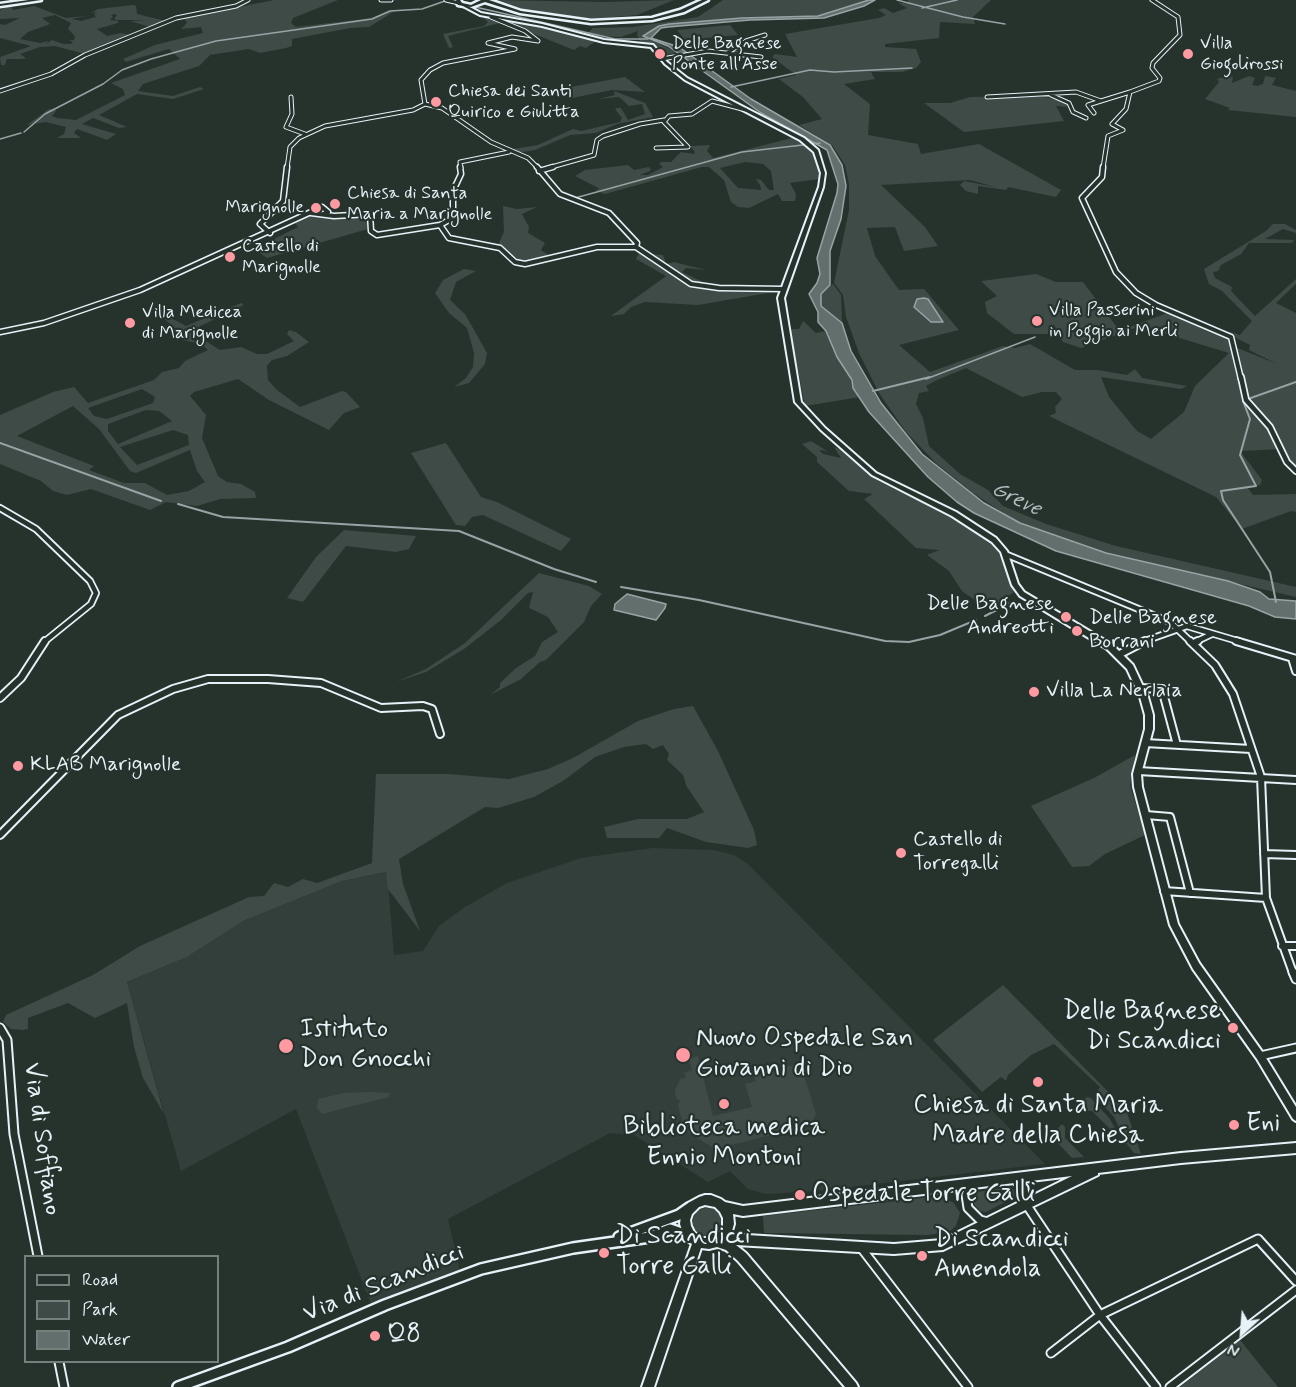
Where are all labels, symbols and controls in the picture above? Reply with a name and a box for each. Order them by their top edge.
place label: Delle Bagnese Ponte all'Asse [672,33,782,76]
place label: Villa Giogolirossi [1200,33,1283,76]
marker: Delle Bagnese Ponte all'Asse [653,47,667,61]
marker: Villa Giogolirossi [1181,47,1195,61]
place label: Chiesa dei Santi Quirico e Giulitta [448,81,580,124]
marker: Chiesa dei Santi Quirico e Giulitta [429,95,443,109]
place label: Chiesa di Santa Maria a Marignolle [347,183,492,226]
place label: Marignolle [225,197,304,219]
marker: Chiesa di Santa Maria a Marignolle [328,197,342,211]
marker: Marignolle [309,201,323,215]
place label: Castello di Marignolle [242,236,321,278]
marker: Castello di Marignolle [223,250,237,264]
place label: Villa Passerini in Poggio ai Merli [1049,300,1178,342]
place label: Villa Medicea di Marignolle [142,302,242,344]
marker: Villa Passerini in Poggio ai Merli [1030,314,1044,328]
marker: Villa Medicea di Marignolle [123,316,137,330]
water label: Greve [987,477,1045,523]
place label: Delle Bagnese Andreotti [926,592,1054,642]
place label: Delle Bagnese Borrani [1089,606,1217,656]
marker: Delle Bagnese Andreotti [1059,610,1073,624]
marker: Delle Bagnese Borrani [1070,624,1084,638]
place label: Villa La Nerlaia [1046,679,1182,705]
marker: Villa La Nerlaia [1027,685,1041,699]
place label: KLAB Marignolle [30,753,181,779]
marker: KLAB Marignolle [11,759,25,773]
place label: Castello di Torregalli [913,828,1002,878]
marker: Castello di Torregalli [894,846,908,860]
place label: Delle Bagnese Di Scandicci [1063,997,1221,1058]
place label: Istituto Don Gnocchi [300,1015,431,1076]
marker: Delle Bagnese Di Scandicci [1226,1021,1240,1035]
place label: Nuovo Ospedale San Giovanni di Dio [696,1024,913,1086]
marker: Istituto Don Gnocchi [277,1037,295,1055]
marker: Nuovo Ospedale San Giovanni di Dio [674,1046,692,1064]
street label: Via di Soffiano [15,1061,67,1217]
marker: Chiesa di Santa Maria Madre della Chiesa [1031,1075,1045,1089]
place label: Chiesa di Santa Maria Madre della Chiesa [913,1091,1163,1152]
marker: Biblioteca medica Ennio Montoni [717,1097,731,1111]
place label: Eni [1246,1109,1280,1141]
place label: Biblioteca medica Ennio Montoni [623,1113,825,1174]
marker: Eni [1227,1118,1241,1132]
place label: Ospedale Torre Galli [812,1179,1036,1211]
marker: Ospedale Torre Galli [793,1188,807,1202]
place label: Di Scandicci Torre Galli [616,1222,751,1284]
place label: Di Scandicci Amendola [934,1225,1069,1286]
street label: Via di Scandicci [299,1237,469,1331]
marker: Di Scandicci Torre Galli [597,1246,611,1260]
marker: Di Scandicci Amendola [915,1249,929,1263]
legend [24,1255,219,1363]
text: Road [82,1268,118,1292]
text: Park [82,1298,118,1322]
north arrow [1212,1303,1272,1363]
place label: Q8 [387,1320,421,1352]
text: Water [82,1328,130,1352]
marker: Q8 [368,1329,382,1343]
text: N [1224,1338,1243,1361]

